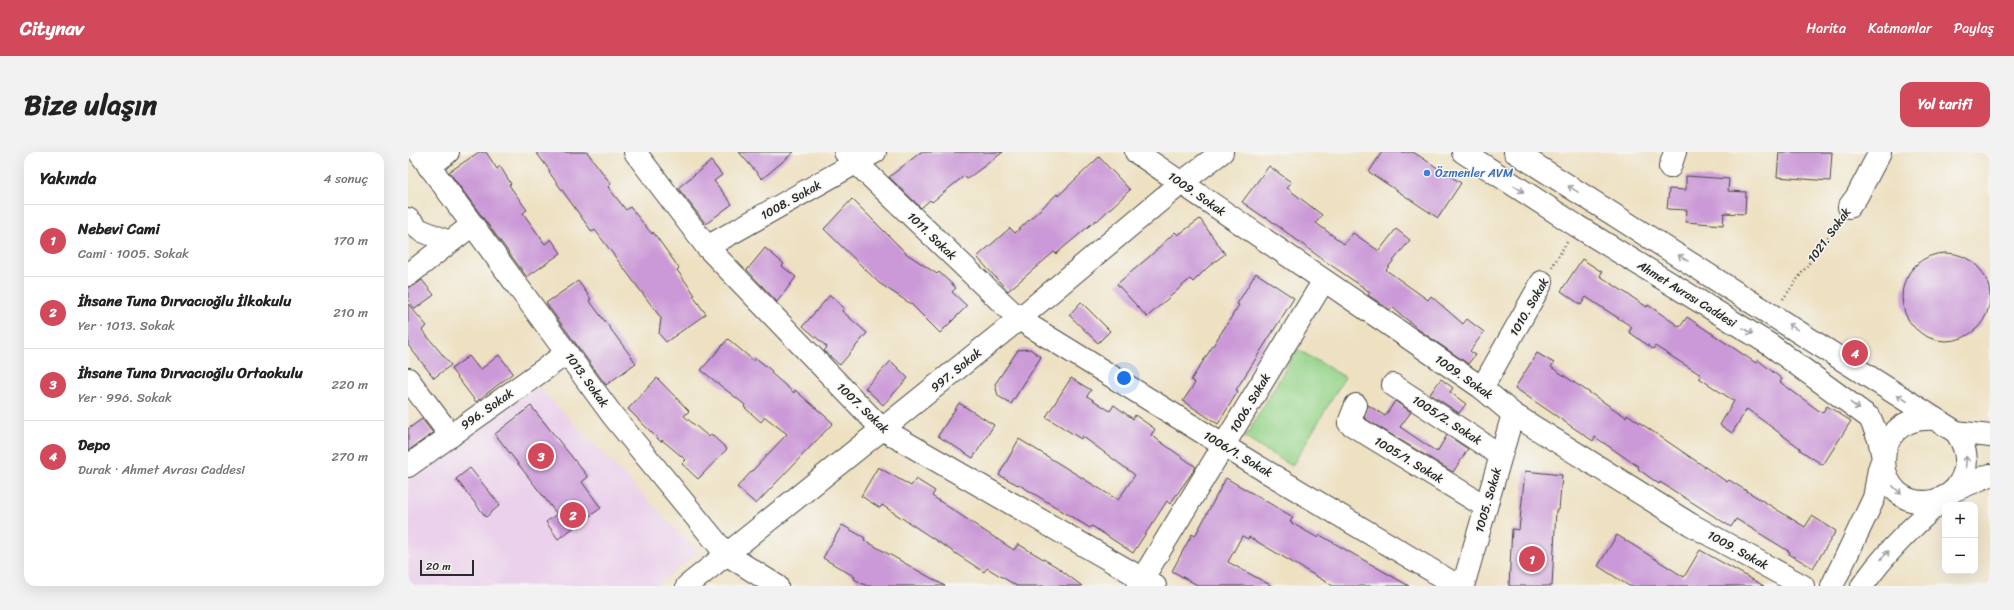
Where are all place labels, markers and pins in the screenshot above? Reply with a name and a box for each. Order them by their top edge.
place label: Özmenler AVM [1435,162,1514,184]
marker: Özmenler AVM [1422,168,1432,178]
pin: 4 [1842,338,1868,368]
pin: 3 [528,441,554,471]
pin: 2 [560,500,586,530]
pin: 1 [1519,544,1545,574]

